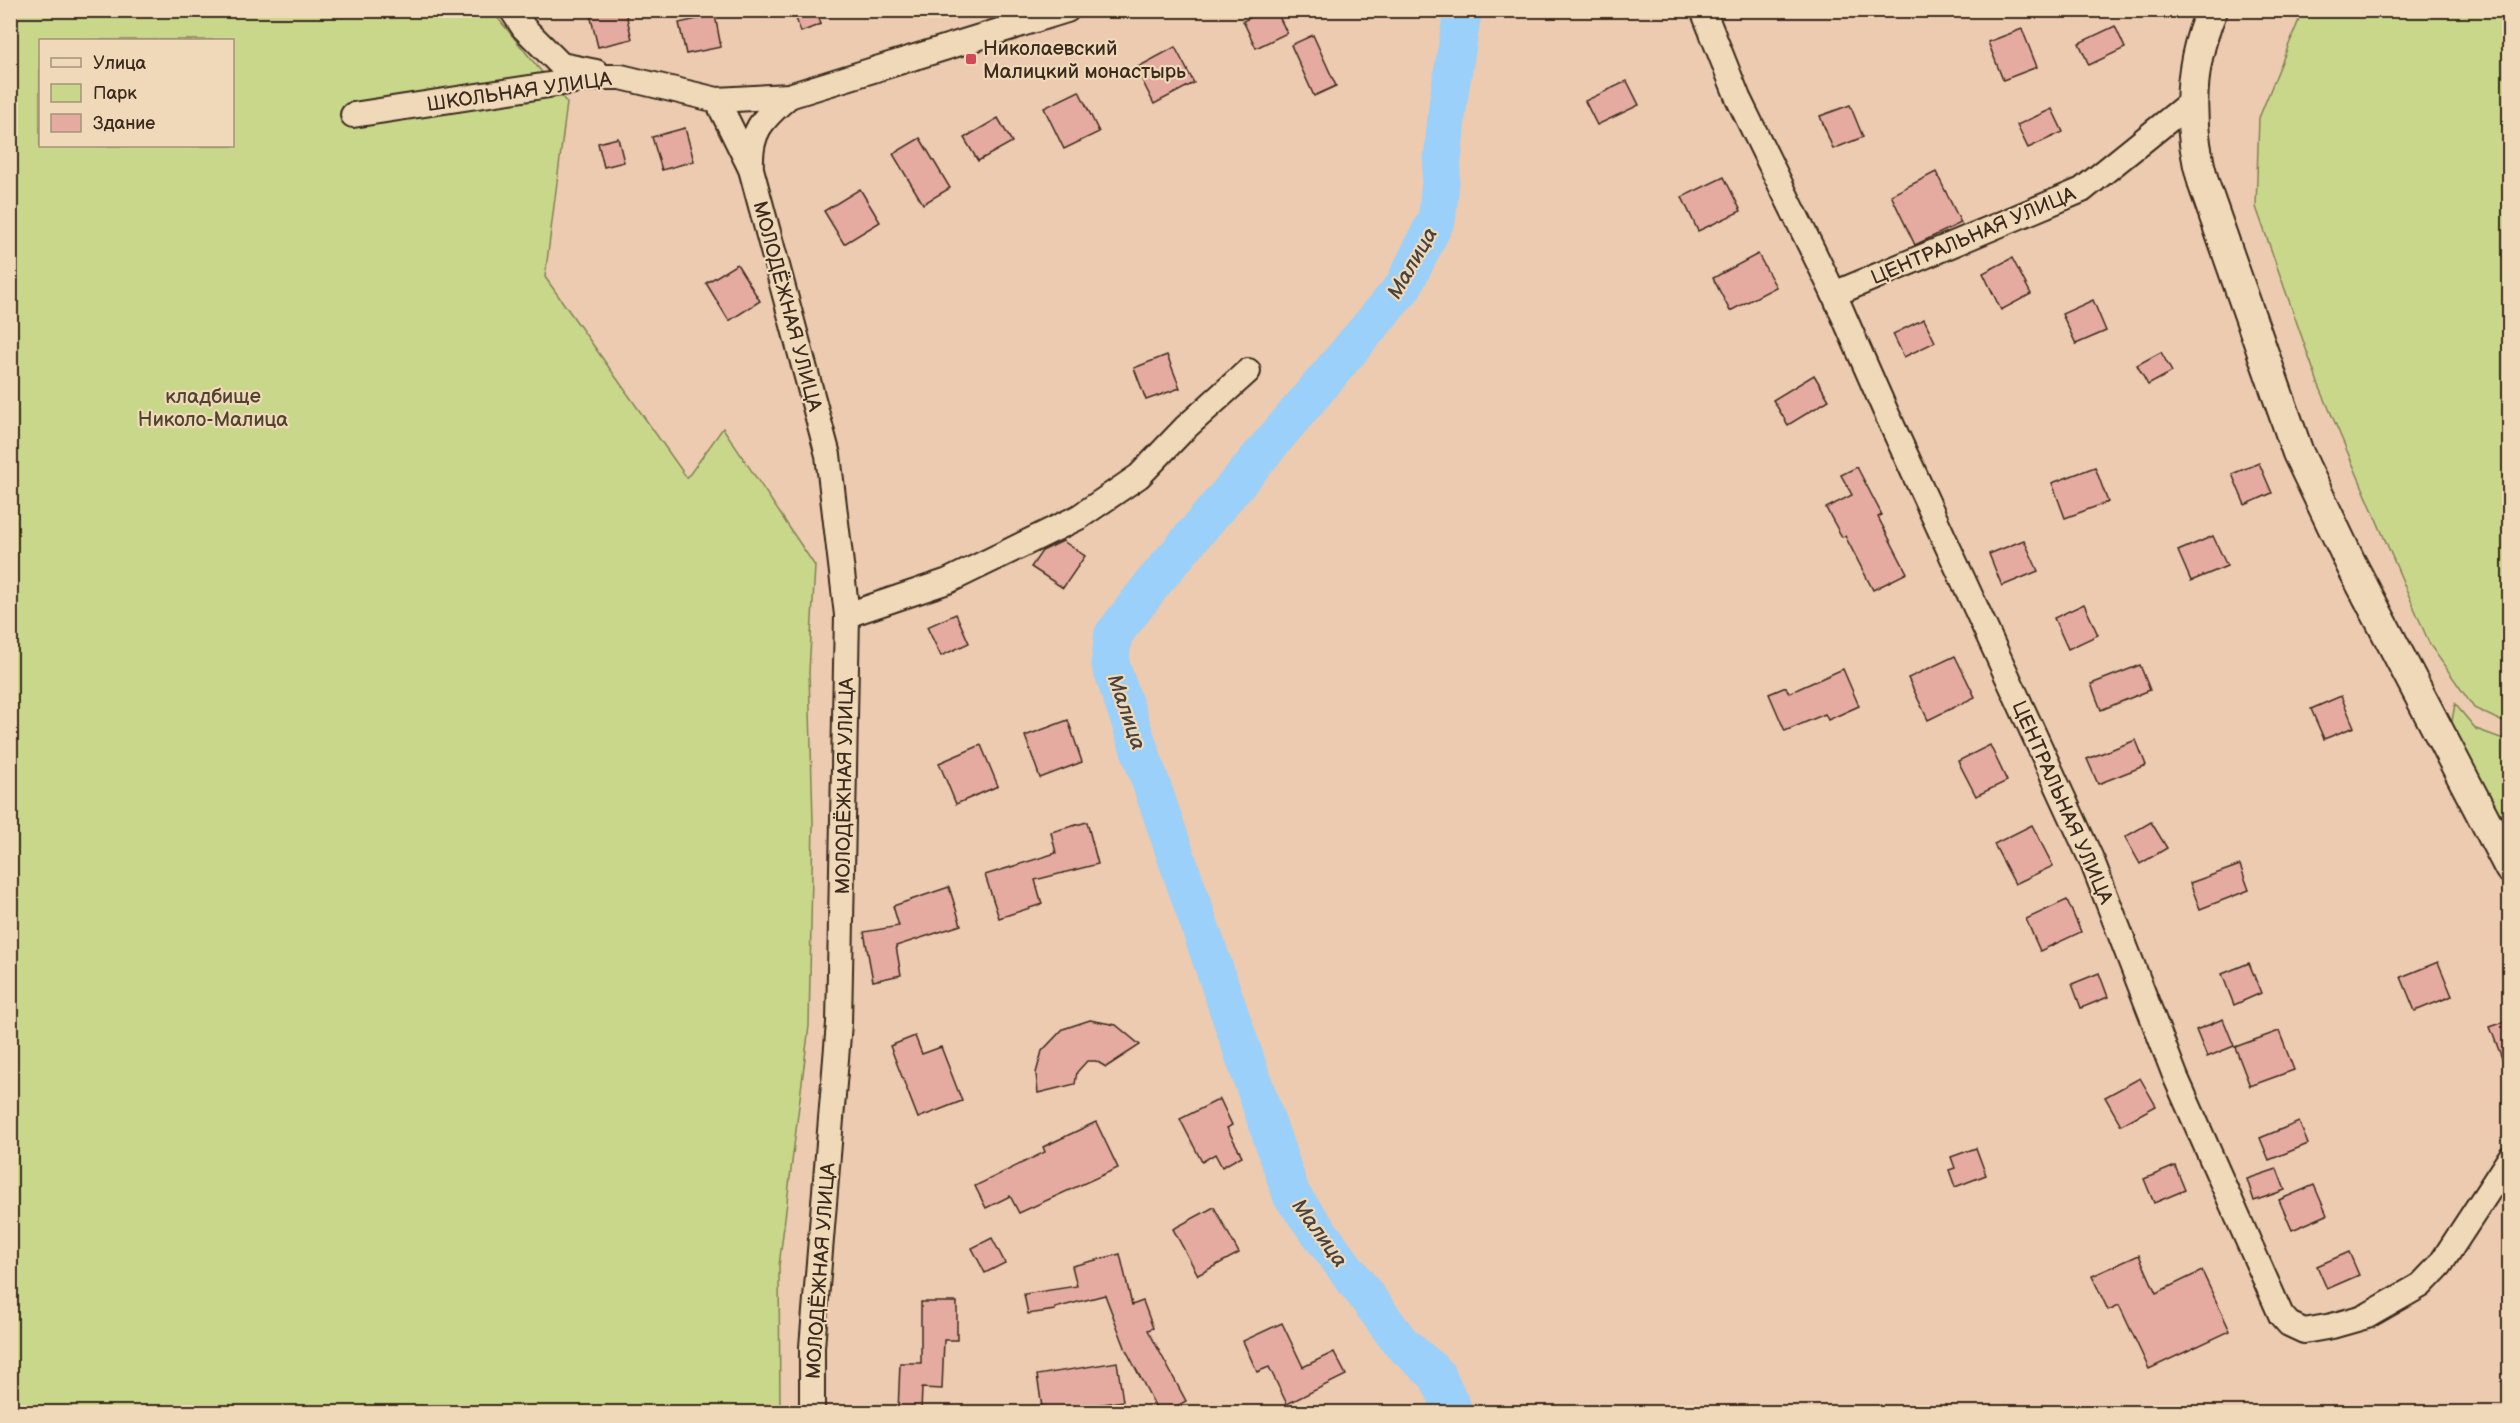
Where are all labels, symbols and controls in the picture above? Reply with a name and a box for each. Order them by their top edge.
place label: Николаевский Малицкий монастырь [983,37,1186,84]
legend [39,39,234,147]
marker: Николаевский Малицкий монастырь [964,52,978,66]
text: Улица [93,53,147,74]
street label: ШКОЛЬНАЯ УЛИЦА [425,67,614,117]
text: Парк [93,83,137,104]
text: Здание [93,113,155,134]
street label: ЦЕНТРАЛЬНАЯ УЛИЦА [1867,182,2080,290]
street label: МОЛОДЁЖНАЯ УЛИЦА [747,198,828,415]
water label: Малица [1382,223,1443,303]
park label: кладбище Николо-Малица [138,385,288,432]
water label: Малица [1102,671,1151,753]
street label: МОЛОДЁЖНАЯ УЛИЦА [830,677,859,895]
street label: ЦЕНТРАЛЬНАЯ УЛИЦА [2006,697,2118,909]
street label: МОЛОДЁЖНАЯ УЛИЦА [800,1161,841,1380]
water label: Малица [1286,1194,1353,1272]

